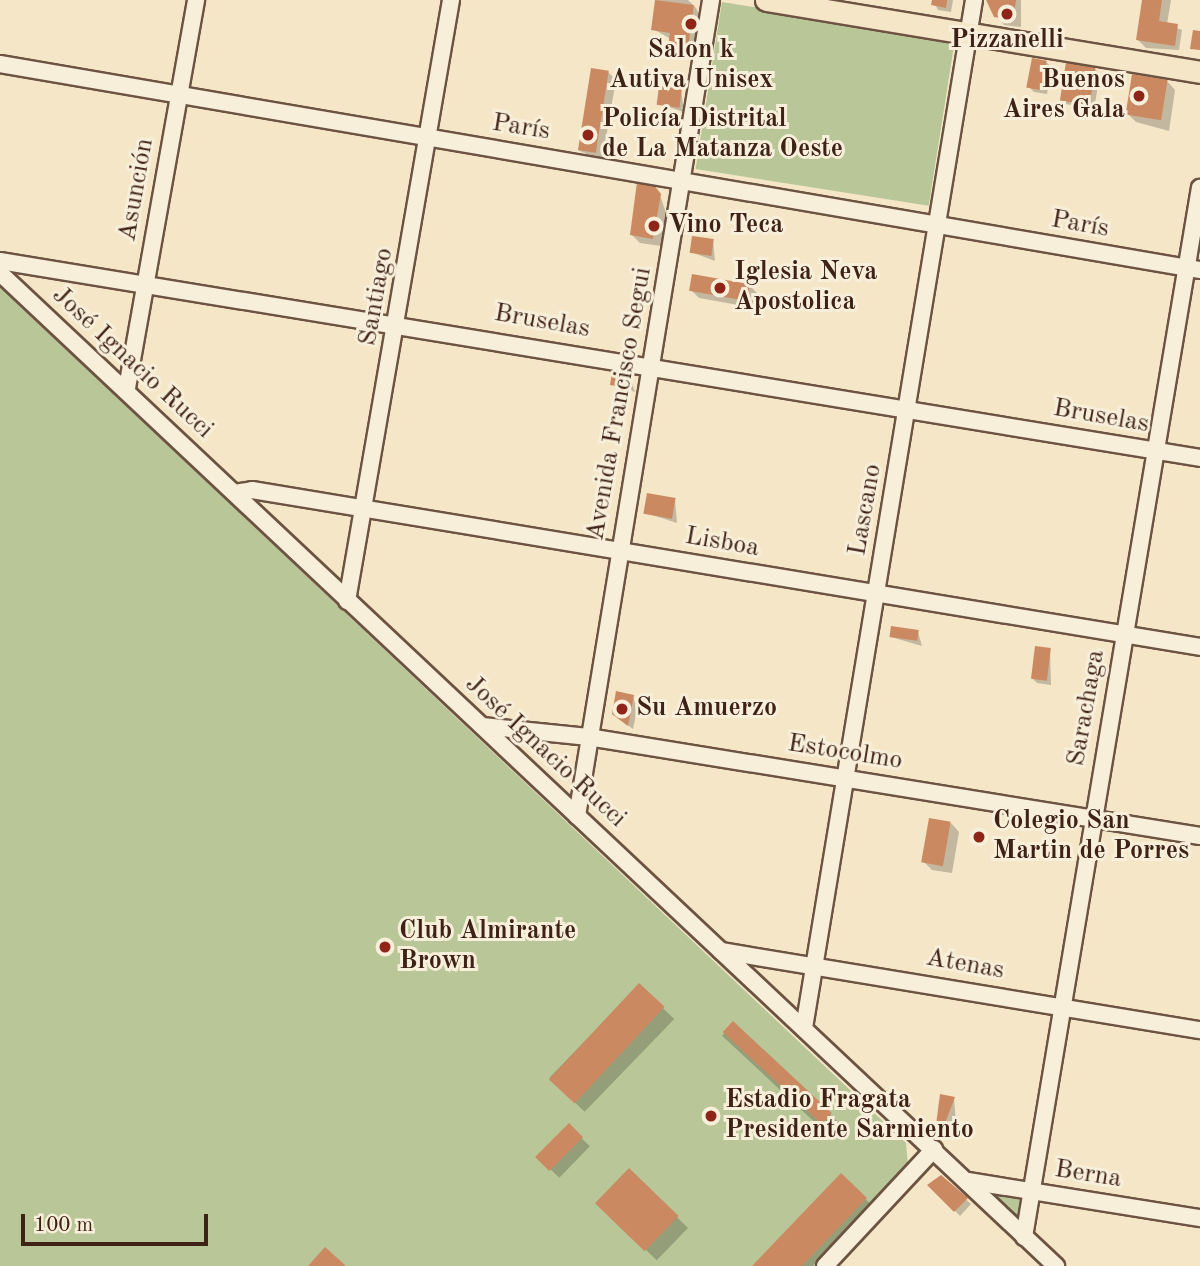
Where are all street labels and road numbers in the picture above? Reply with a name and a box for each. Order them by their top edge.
street label: París [490,108,552,148]
street label: Asunción [113,136,161,244]
street label: París [1049,205,1111,245]
street label: Santiago [353,246,401,348]
street label: Avenida Francisco Segui [581,265,659,543]
street label: José Ignacio Rucci [45,280,219,446]
street label: Bruselas [492,298,592,346]
street label: Bruselas [1051,393,1151,441]
street label: Lascano [843,462,889,558]
street label: Lisboa [682,521,762,565]
street label: Sarachaga [1061,647,1113,769]
street label: José Ignacio Rucci [458,669,632,835]
street label: Estocolmo [785,729,905,777]
street label: Atenas [923,943,1007,987]
street label: Berna [1052,1154,1124,1196]

